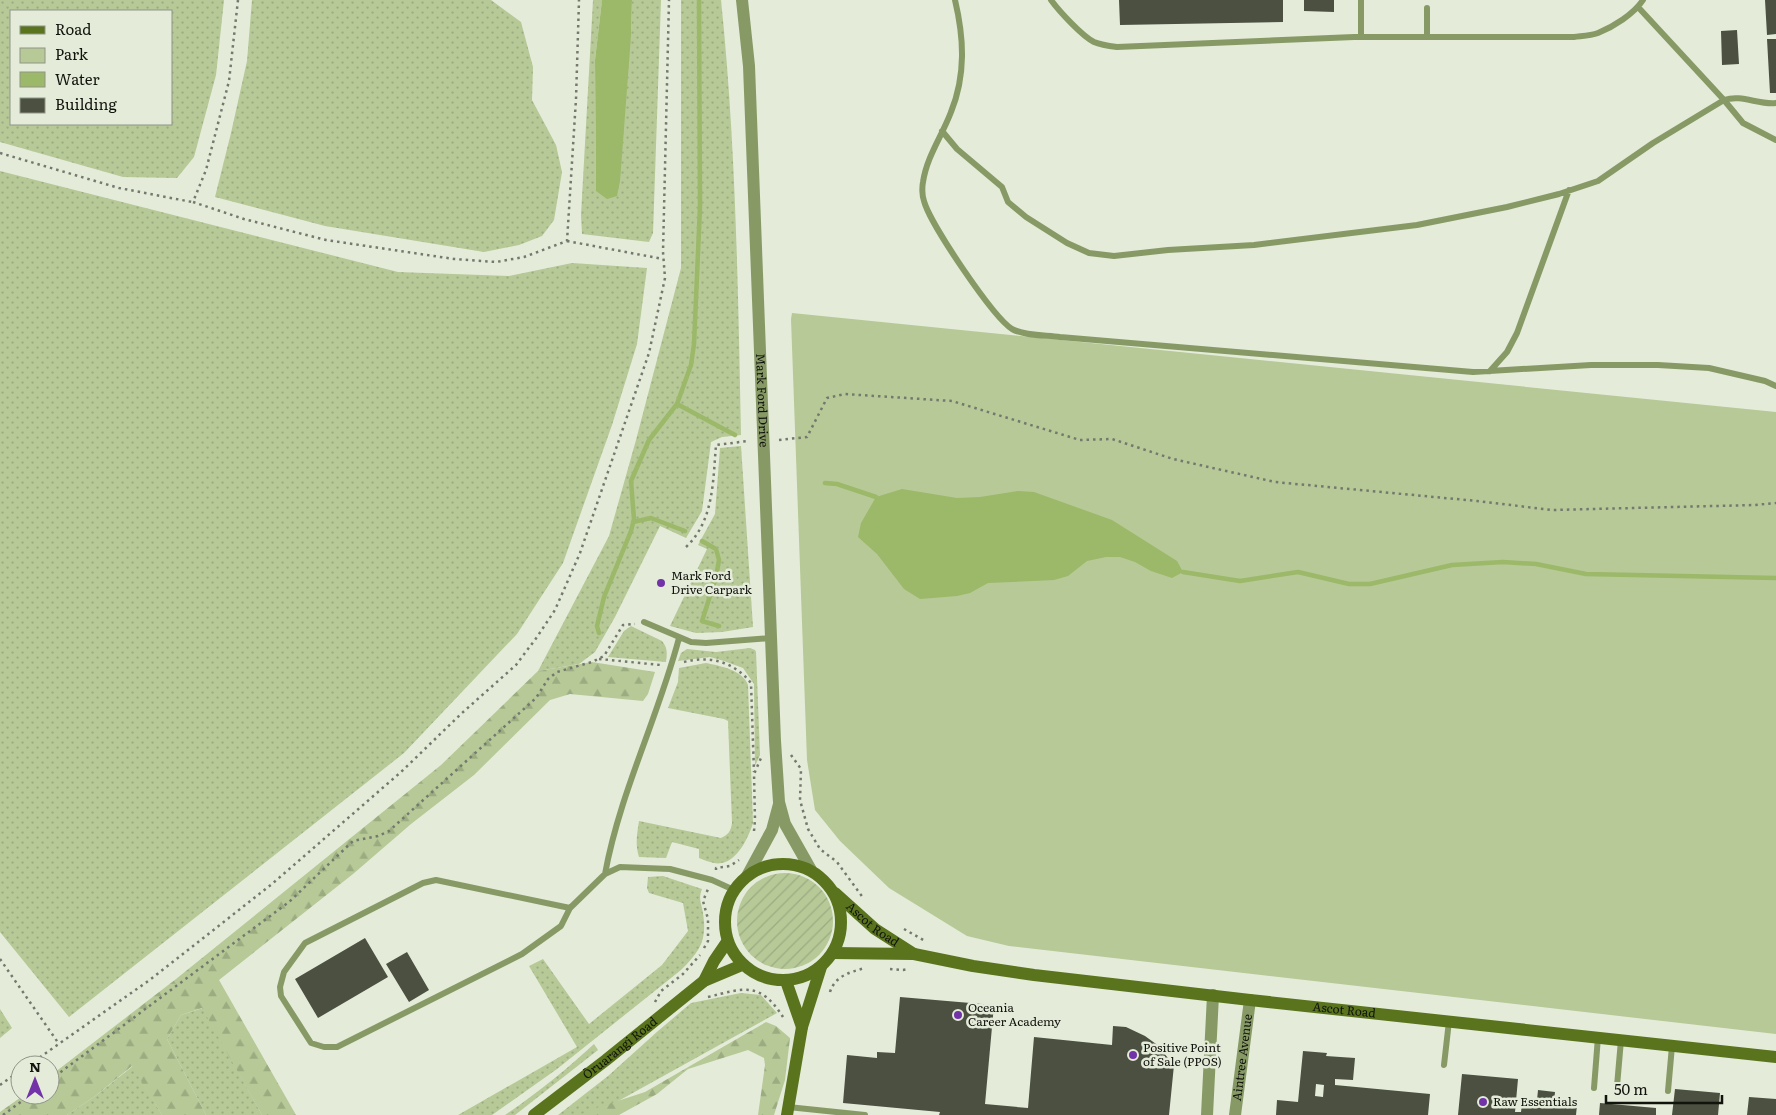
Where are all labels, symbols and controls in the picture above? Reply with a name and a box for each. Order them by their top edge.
legend [10,10,172,125]
text: Road [55,17,91,40]
text: Park [55,42,89,65]
text: Water [55,67,100,90]
text: Building [55,92,117,115]
street label: Mark Ford Drive [752,353,774,448]
place label: Mark Ford Drive Carpark [671,566,752,598]
marker: Mark Ford Drive Carpark [655,577,667,589]
street label: Ascot Road [842,897,904,951]
street label: Ascot Road [1312,997,1377,1022]
place label: Oceania Career Academy [968,998,1061,1030]
marker: Oceania Career Academy [952,1009,964,1021]
street label: Ōruarangi Road [578,1012,661,1083]
street label: Aintree Avenue [1227,1013,1256,1102]
place label: Positive Point of Sale (PPOS) [1143,1038,1222,1070]
marker: Positive Point of Sale (PPOS) [1127,1049,1139,1061]
north arrow [10,1055,60,1105]
text: N [29,1056,41,1076]
scale bar [1606,1072,1722,1104]
text: 50 m [1614,1077,1648,1100]
place label: Raw Essentials [1493,1092,1578,1110]
marker: Raw Essentials [1477,1096,1489,1108]

